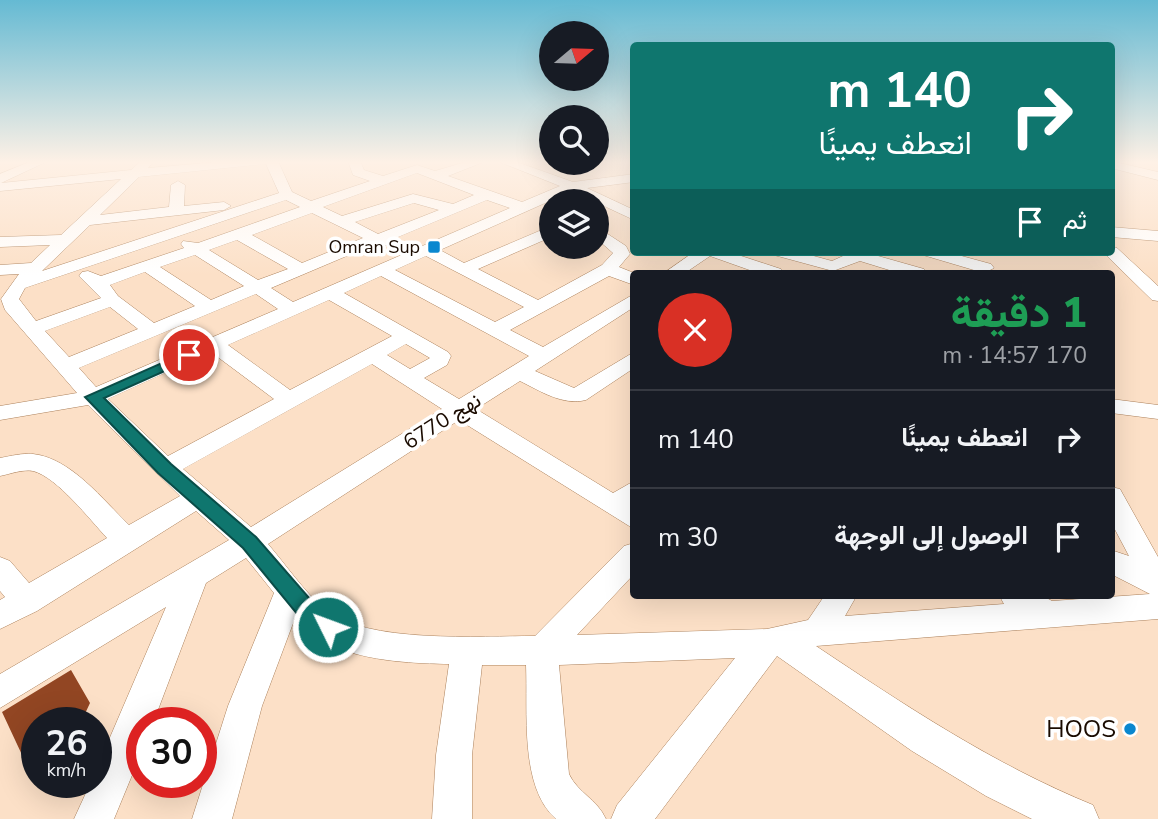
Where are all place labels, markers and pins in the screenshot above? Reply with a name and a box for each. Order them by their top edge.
place label: Omran Sup [328,235,420,259]
marker: Omran Sup [426,239,442,255]
pin [159,325,219,385]
place label: HOOS [1046,713,1116,745]
marker: HOOS [1122,721,1138,737]

